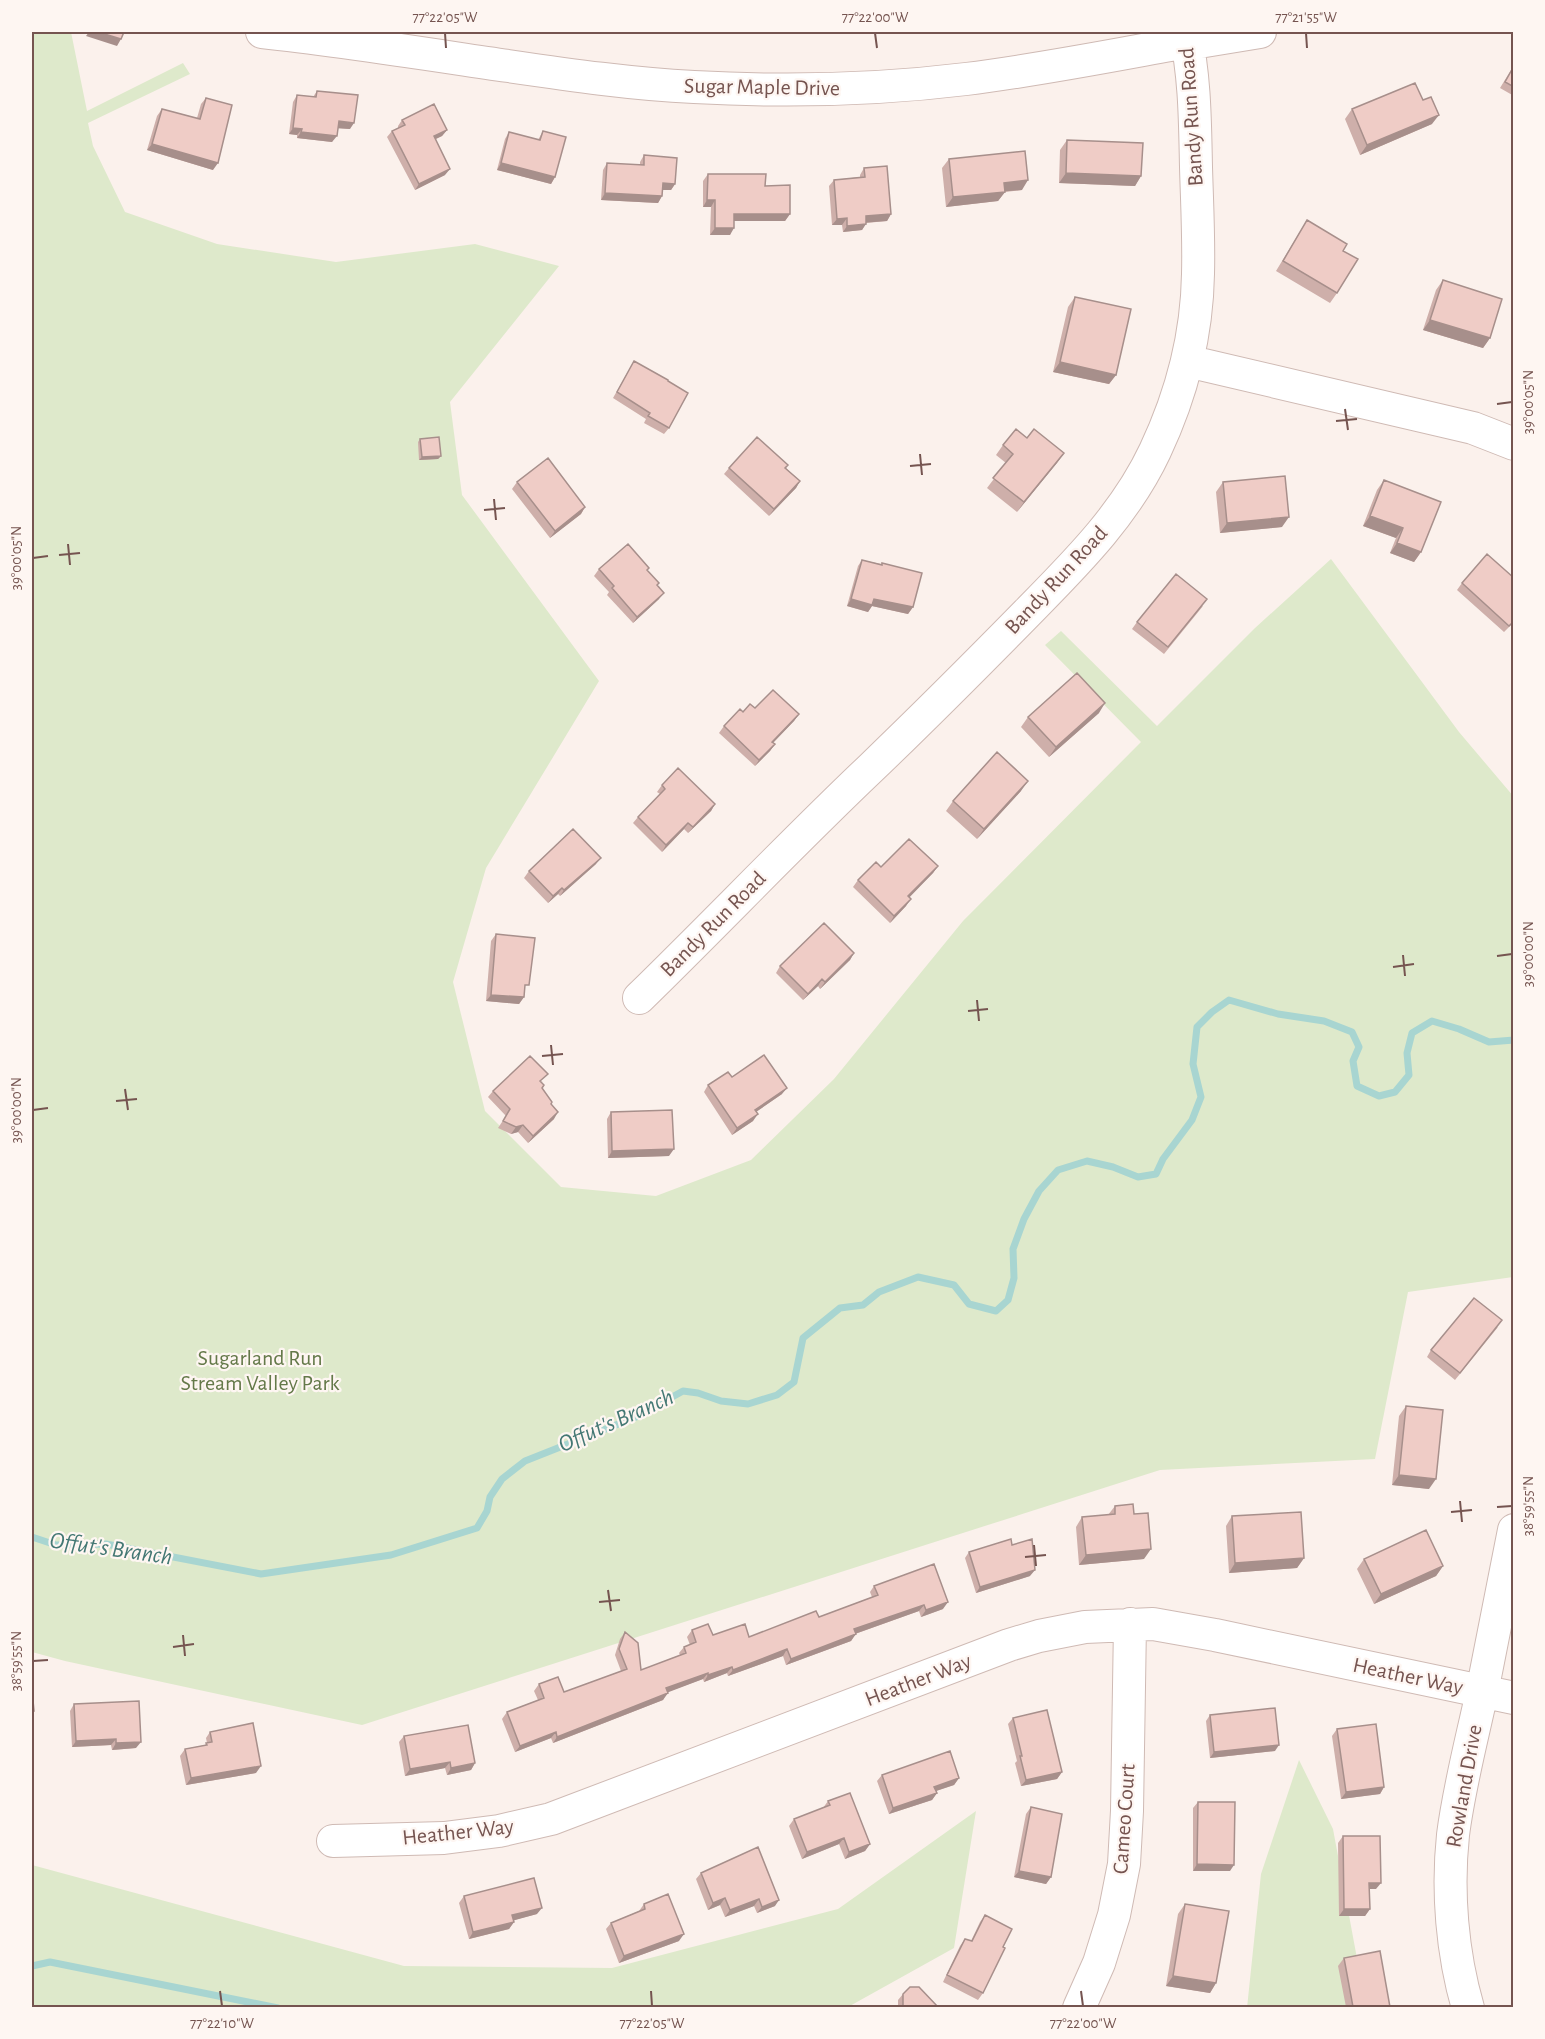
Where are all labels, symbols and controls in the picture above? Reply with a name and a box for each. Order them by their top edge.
text: 77°22'05"W [412,10,478,25]
text: 77°22'00"W [842,10,909,25]
text: 77°21'55"W [1275,10,1337,25]
street label: Bandy Run Road [1175,47,1207,187]
street label: Sugar Maple Drive [684,75,840,99]
text: 39°00'05"N [1521,370,1536,434]
street label: Bandy Run Road [1001,522,1111,638]
text: 39°00'05"N [9,526,24,590]
street label: Bandy Run Road [656,867,770,981]
text: 39°00'00"N [1521,921,1536,987]
text: 39°00'00"N [9,1077,24,1143]
park label: Sugarland Run Stream Valley Park [180,1347,340,1394]
water label: Offut's Branch [555,1385,677,1457]
text: 38°59'55"N [1521,1476,1536,1536]
water label: Offut's Branch [48,1529,174,1569]
text: 38°59'55"N [9,1631,24,1691]
street label: Heather Way [862,1649,975,1710]
street label: Heather Way [1351,1654,1466,1699]
street label: Rowland Drive [1442,1723,1486,1849]
street label: Cameo Court [1109,1763,1139,1875]
street label: Heather Way [401,1815,515,1849]
text: 77°22'10"W [190,2016,255,2031]
text: 77°22'05"W [619,2016,685,2031]
text: 77°22'00"W [1050,2016,1117,2031]

